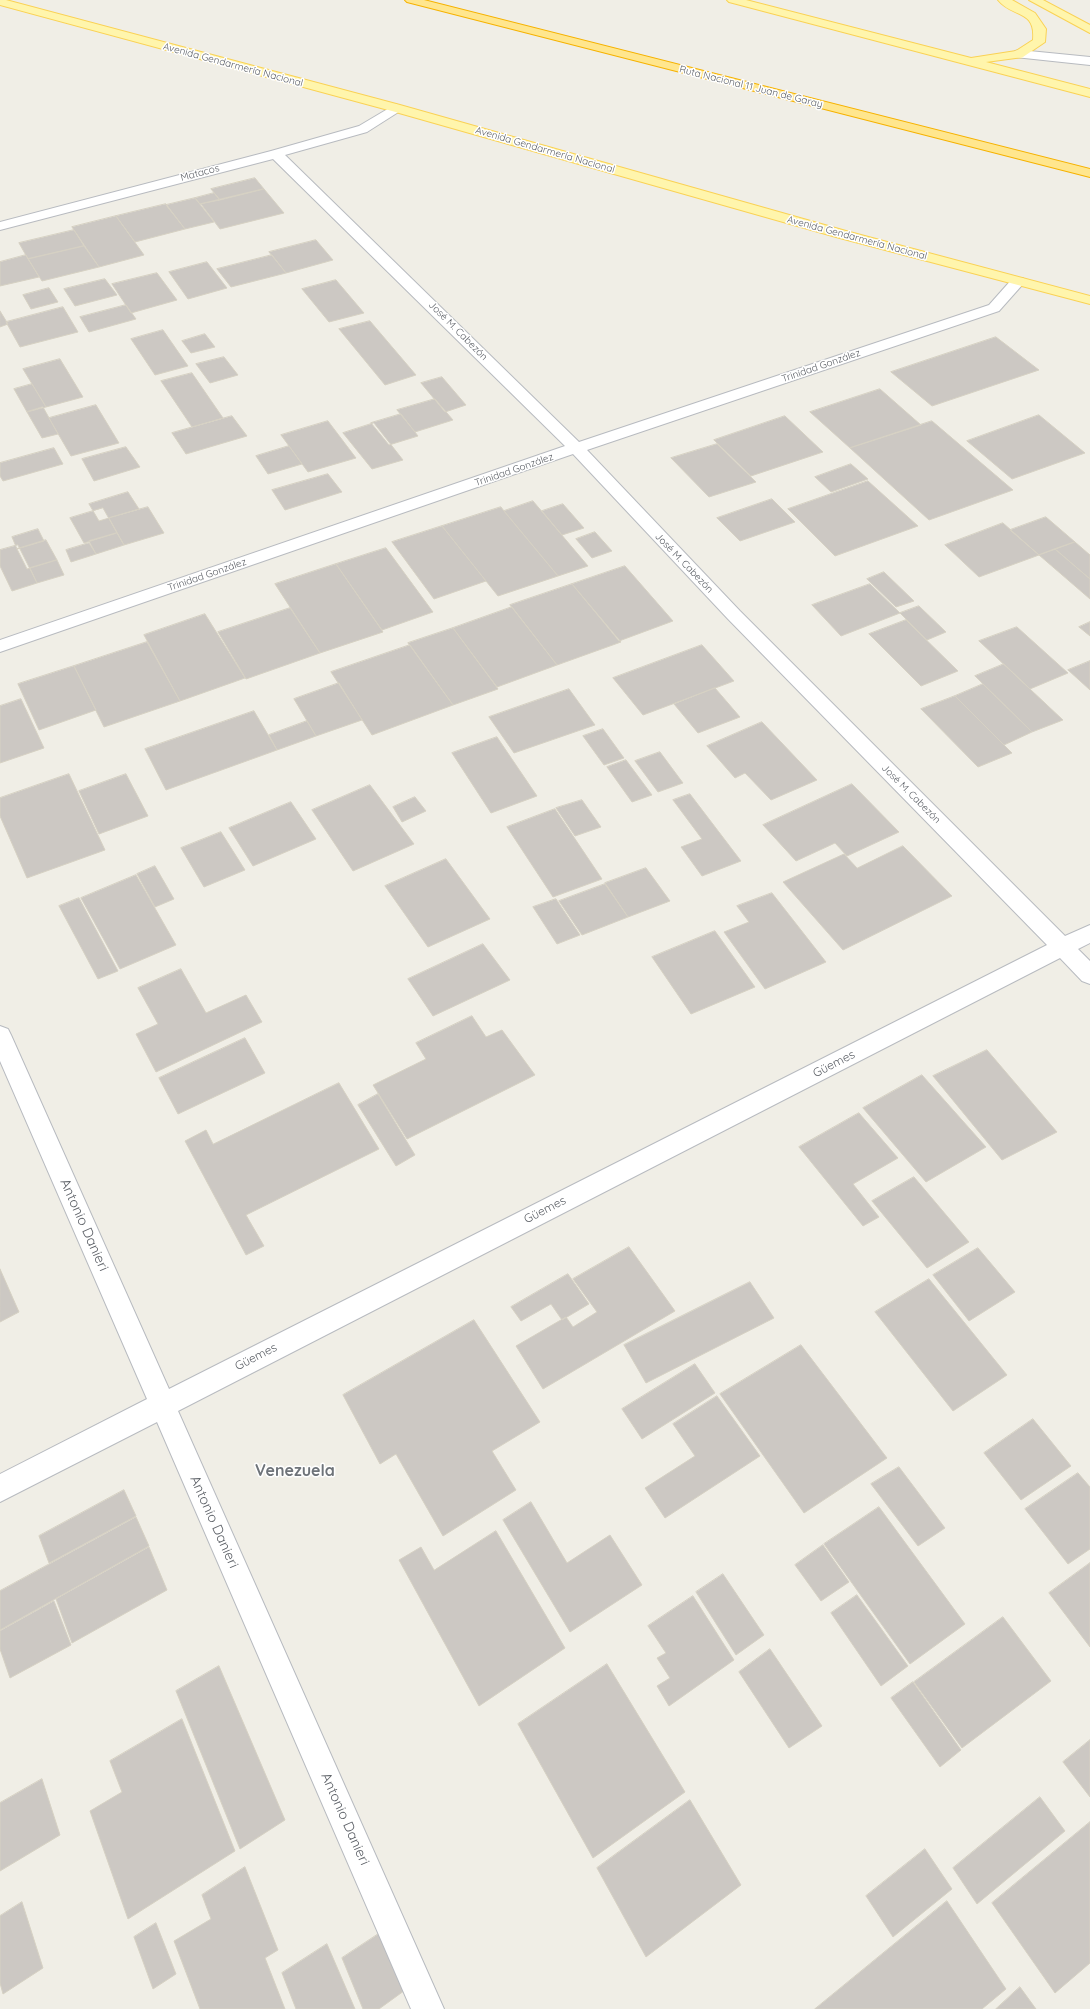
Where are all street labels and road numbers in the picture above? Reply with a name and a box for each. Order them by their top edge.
street label: Avenida Gendarmería Nacional [162,40,304,90]
street label: Ruta Nacional 11 Juan de Garay [678,63,824,111]
street label: Avenida Gendarmería Nacional [474,124,616,176]
street label: Matacos [179,162,221,184]
street label: Avenida Gendarmería Nacional [786,213,928,263]
street label: José M. Cabezón [426,299,490,363]
street label: Trinidad González [780,347,862,385]
street label: Trinidad González [473,451,555,489]
street label: José M. Cabezón [652,531,716,595]
street label: Trinidad González [166,556,248,594]
street label: José M. Cabezón [879,762,943,826]
street label: Güemes [811,1047,857,1081]
street label: Antonio Danieri [56,1176,112,1274]
street label: Güemes [522,1193,568,1227]
street label: Güemes [233,1340,279,1374]
street label: Antonio Danieri [186,1473,242,1571]
street label: Antonio Danieri [317,1770,373,1868]

